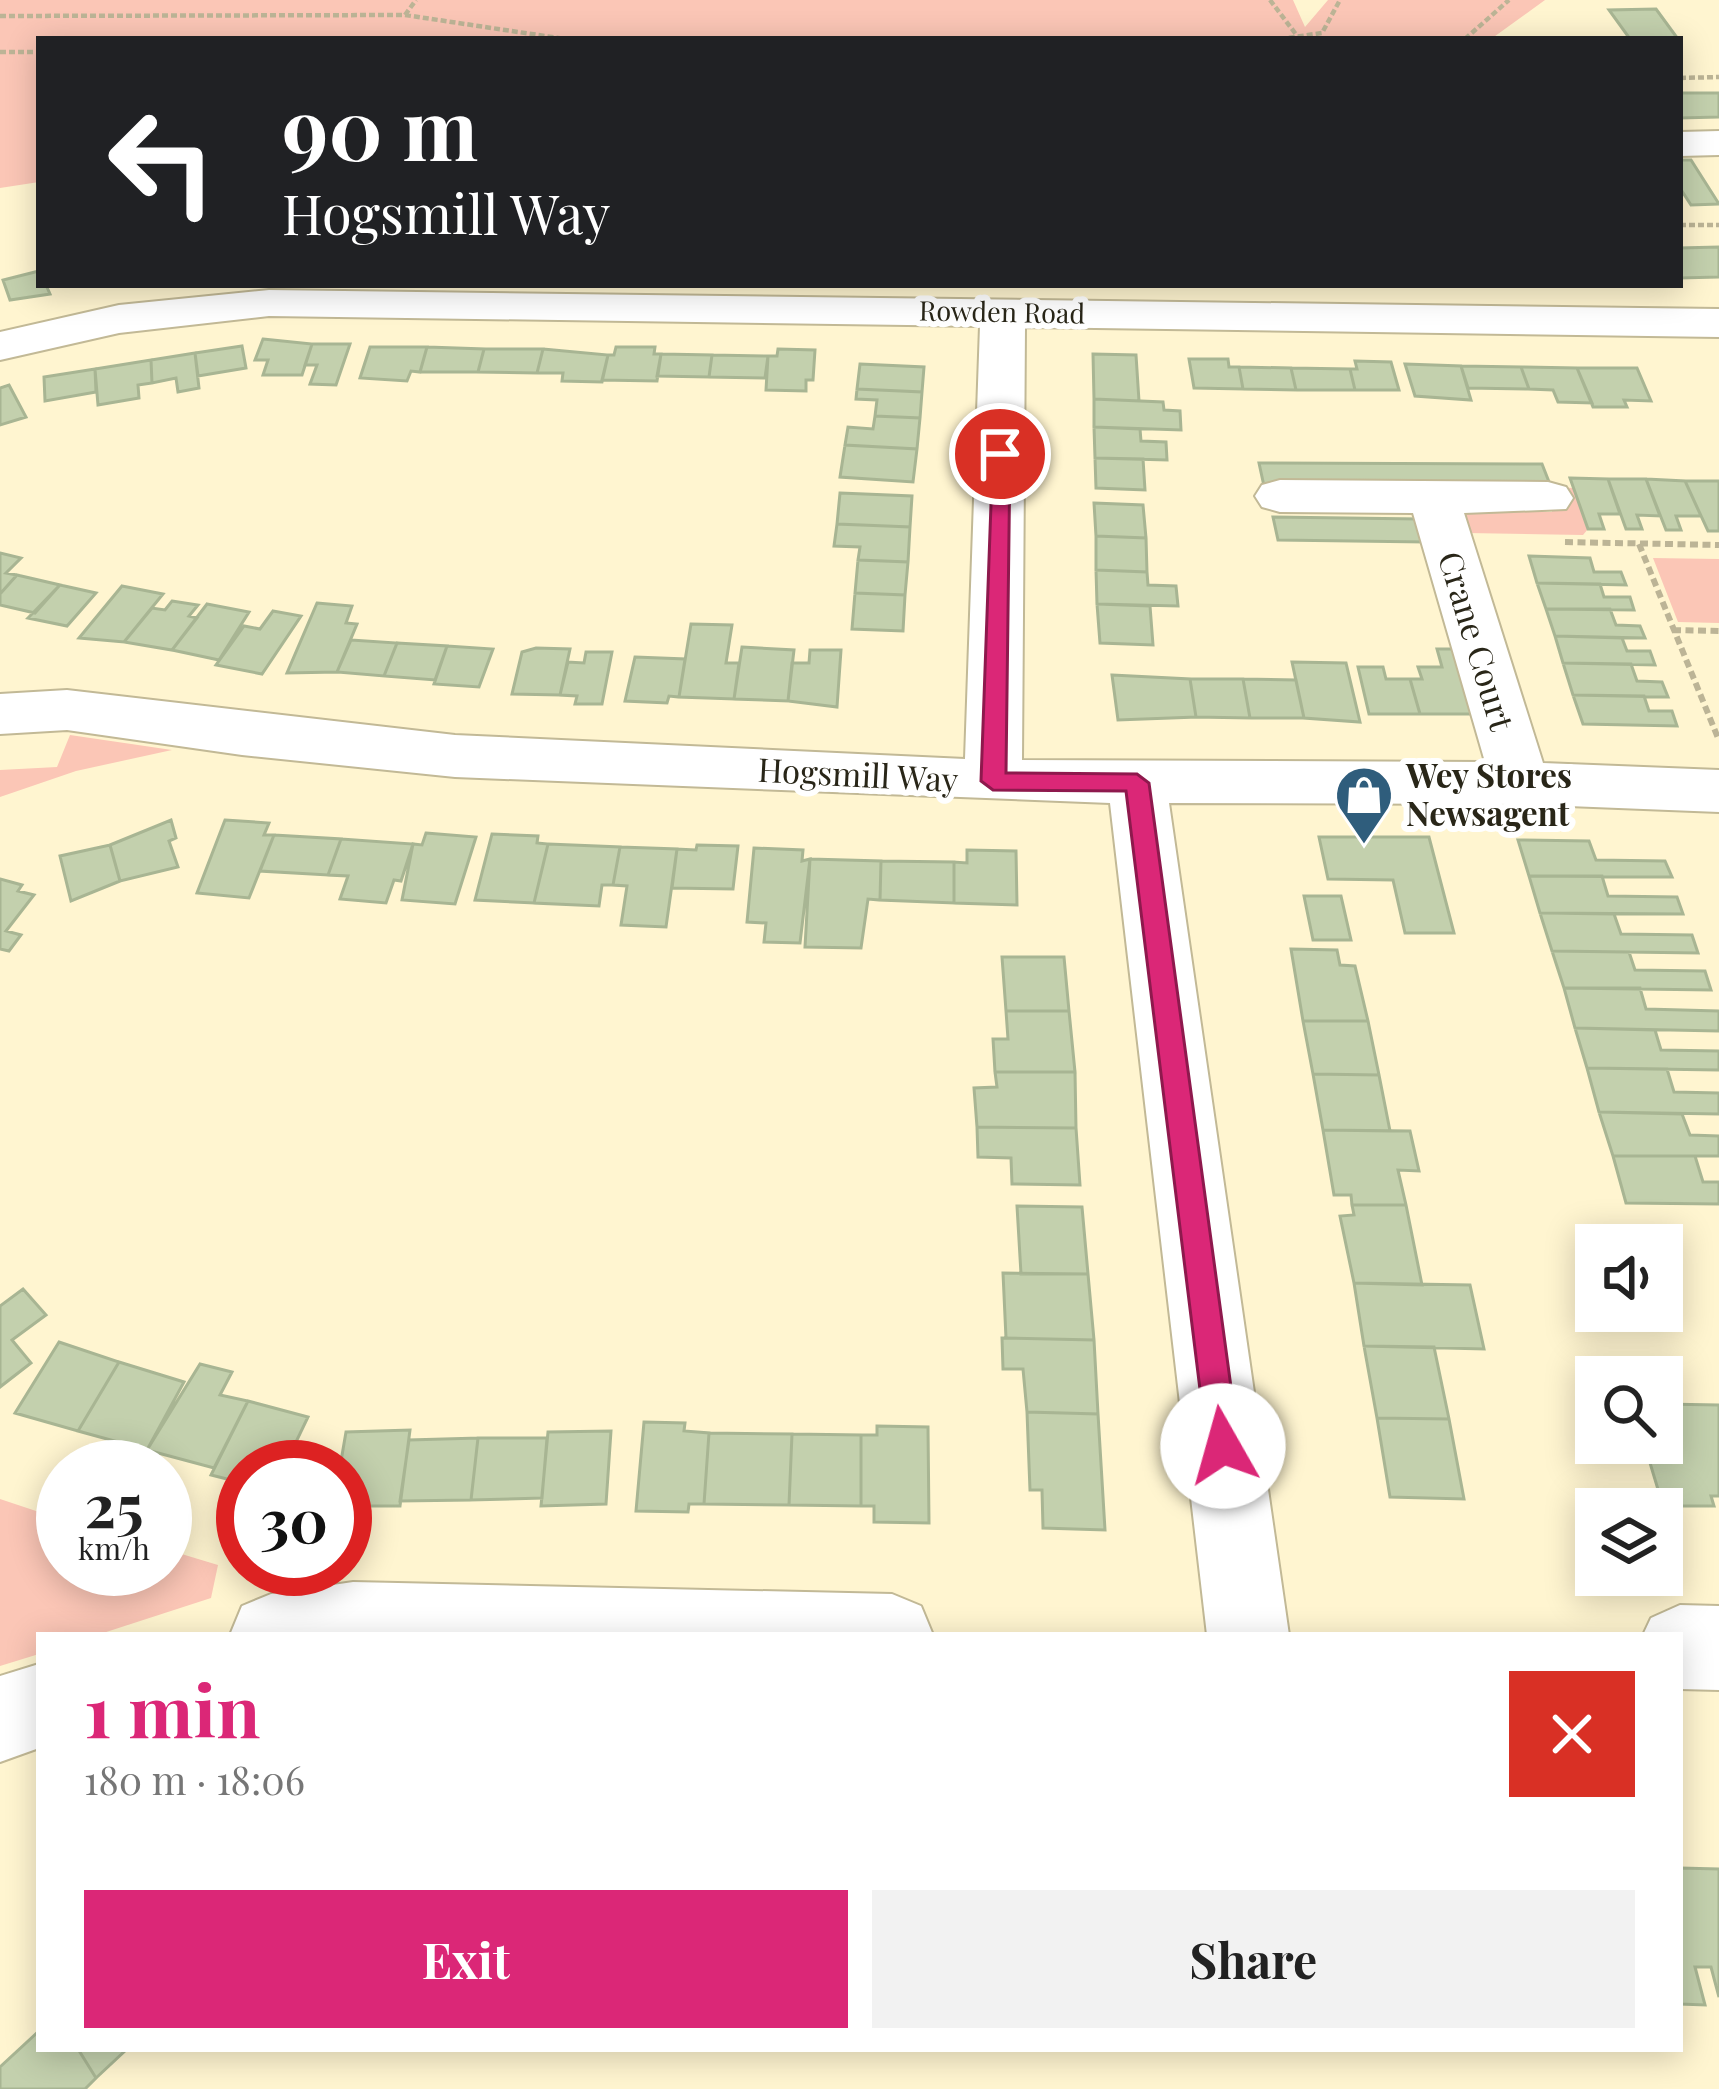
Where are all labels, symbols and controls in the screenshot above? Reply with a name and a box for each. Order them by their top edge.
text: 90 m [282,70,478,182]
icon: left [84,84,240,240]
text: Hogsmill Way [282,177,610,249]
street label: Rowden Road [919,292,1086,330]
pin [949,403,1051,505]
icon: arrive [967,421,1033,487]
street label: Crane Court [1430,546,1526,736]
street label: Hogsmill Way [757,746,960,800]
place label: Wey Stores Newsagent [1405,752,1572,834]
shop icon: Wey Stores Newsagent [1333,764,1395,846]
map controls [1575,1224,1683,1596]
button: sound [1575,1224,1683,1332]
button: search [1575,1356,1683,1464]
position arrow [1160,1383,1286,1509]
speed limit sign: 30 [216,1440,372,1596]
text: 25 [85,1463,143,1543]
button: layers [1575,1488,1683,1596]
text: km/h [78,1528,150,1568]
text: 1 min [84,1660,260,1756]
button: close [1509,1671,1635,1797]
text: 180 m · 18:06 [84,1753,305,1805]
button: Exit [84,1890,848,2028]
button: Share [872,1890,1635,2028]

